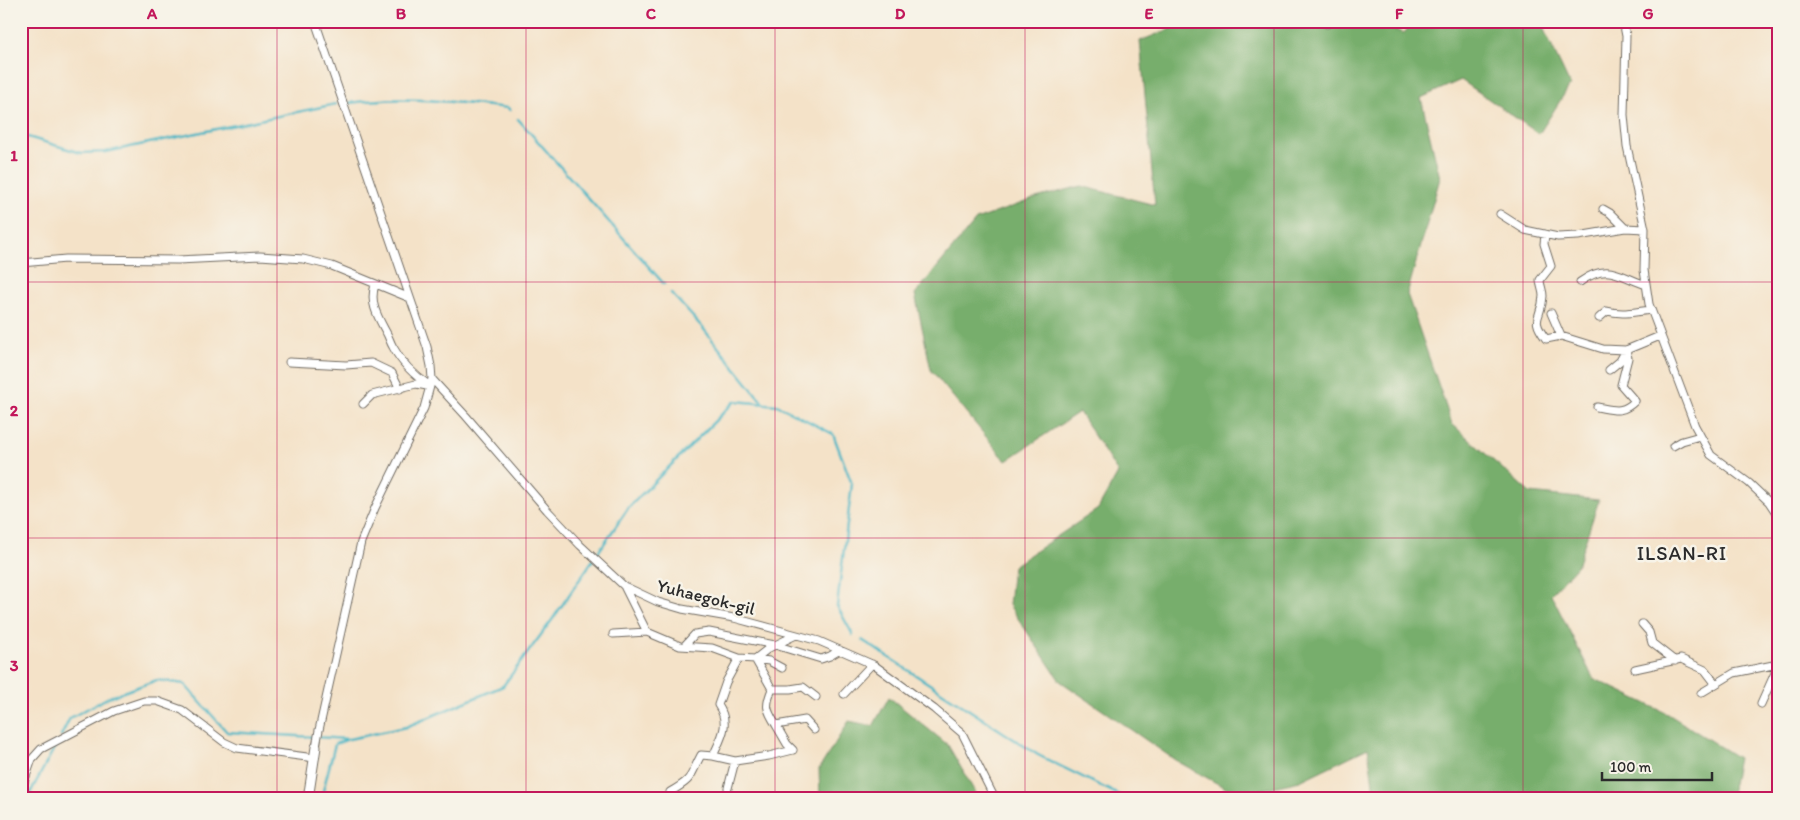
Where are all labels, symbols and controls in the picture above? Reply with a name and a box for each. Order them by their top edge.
text: A [146,4,158,23]
text: B [396,4,407,23]
text: C [646,4,657,23]
text: D [895,4,906,23]
text: E [1145,4,1154,23]
text: F [1395,4,1404,23]
text: G [1642,4,1654,23]
text: 1 [10,146,18,165]
text: 2 [10,401,19,420]
district label: ILSAN-RI [1637,541,1727,565]
street label: Yuhaegok-gil [655,574,757,620]
text: 3 [10,656,19,675]
scale bar [1602,750,1712,782]
text: 100 m [1610,758,1652,776]

